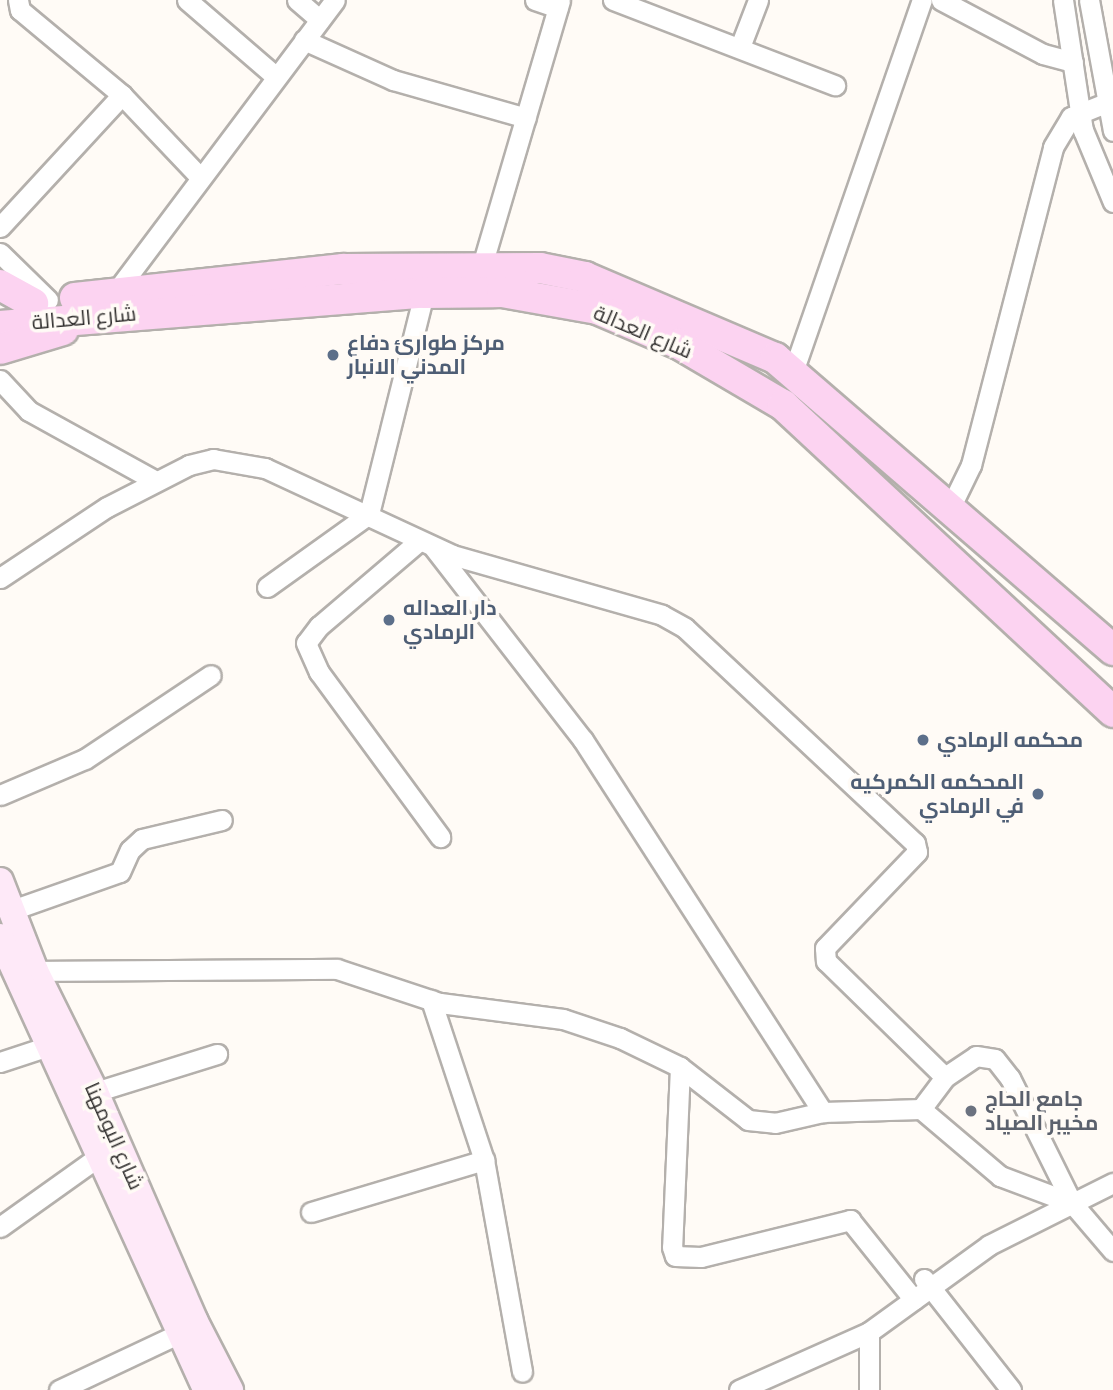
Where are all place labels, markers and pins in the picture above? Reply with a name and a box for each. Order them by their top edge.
place label: مركز طوارئ دفاع المدني الانبار [347,330,505,380]
marker: مركز طوارئ دفاع المدني الانبار [325,347,341,363]
place label: دار العداله الرمادي [403,595,497,645]
marker: دار العداله الرمادي [381,612,397,628]
place label: محكمه الرمادي [937,727,1083,753]
marker: محكمه الرمادي [915,732,931,748]
place label: المحكمه الكمركيه في الرمادي [850,769,1024,819]
marker: المحكمه الكمركيه في الرمادي [1030,786,1046,802]
place label: جامع الحاج مخيبر الصياد [985,1086,1098,1136]
marker: جامع الحاج مخيبر الصياد [963,1103,979,1119]

